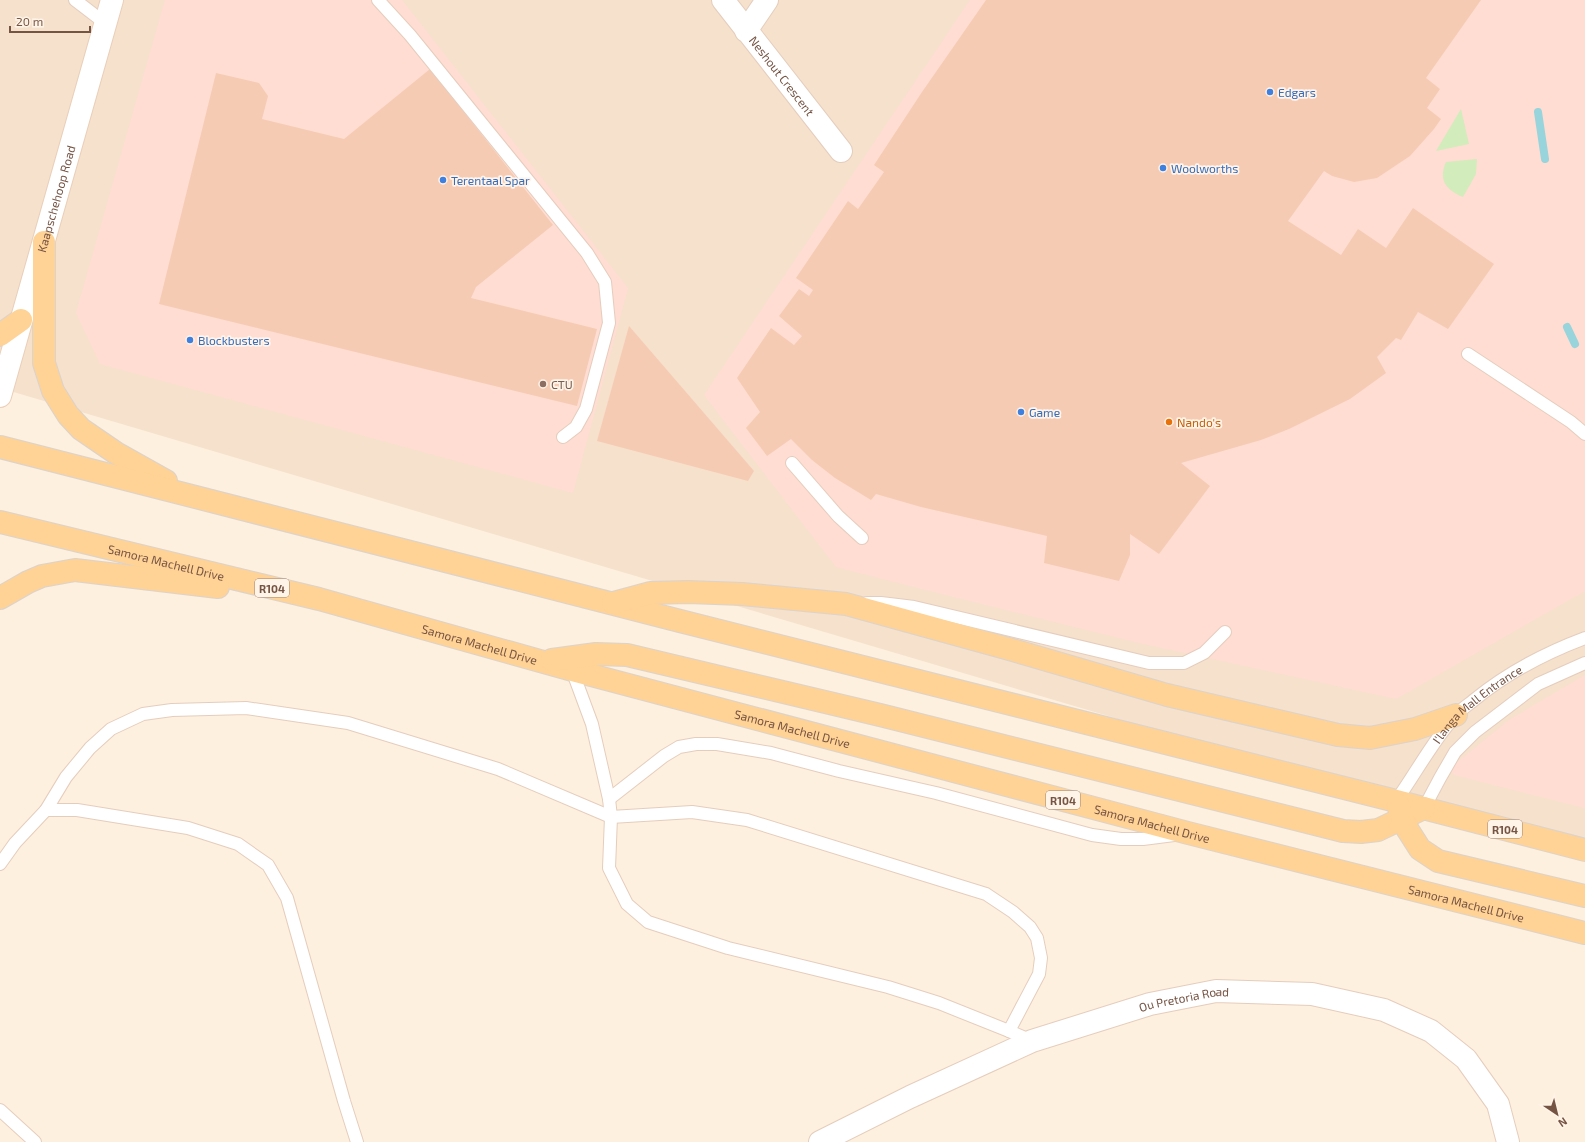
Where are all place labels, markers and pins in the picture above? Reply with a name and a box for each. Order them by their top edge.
place label: Edgars [1278,85,1316,99]
marker: Edgars [1265,87,1275,97]
place label: Woolworths [1171,161,1238,175]
marker: Woolworths [1158,163,1168,173]
place label: Terentaal Spar [451,173,530,187]
marker: Terentaal Spar [438,175,448,185]
place label: Blockbusters [198,333,270,347]
marker: Blockbusters [185,335,195,345]
place label: CTU [551,377,573,391]
marker: CTU [538,379,548,389]
place label: Game [1029,405,1060,419]
marker: Game [1016,407,1026,417]
place label: Nando's [1177,415,1221,429]
marker: Nando's [1164,417,1174,427]

